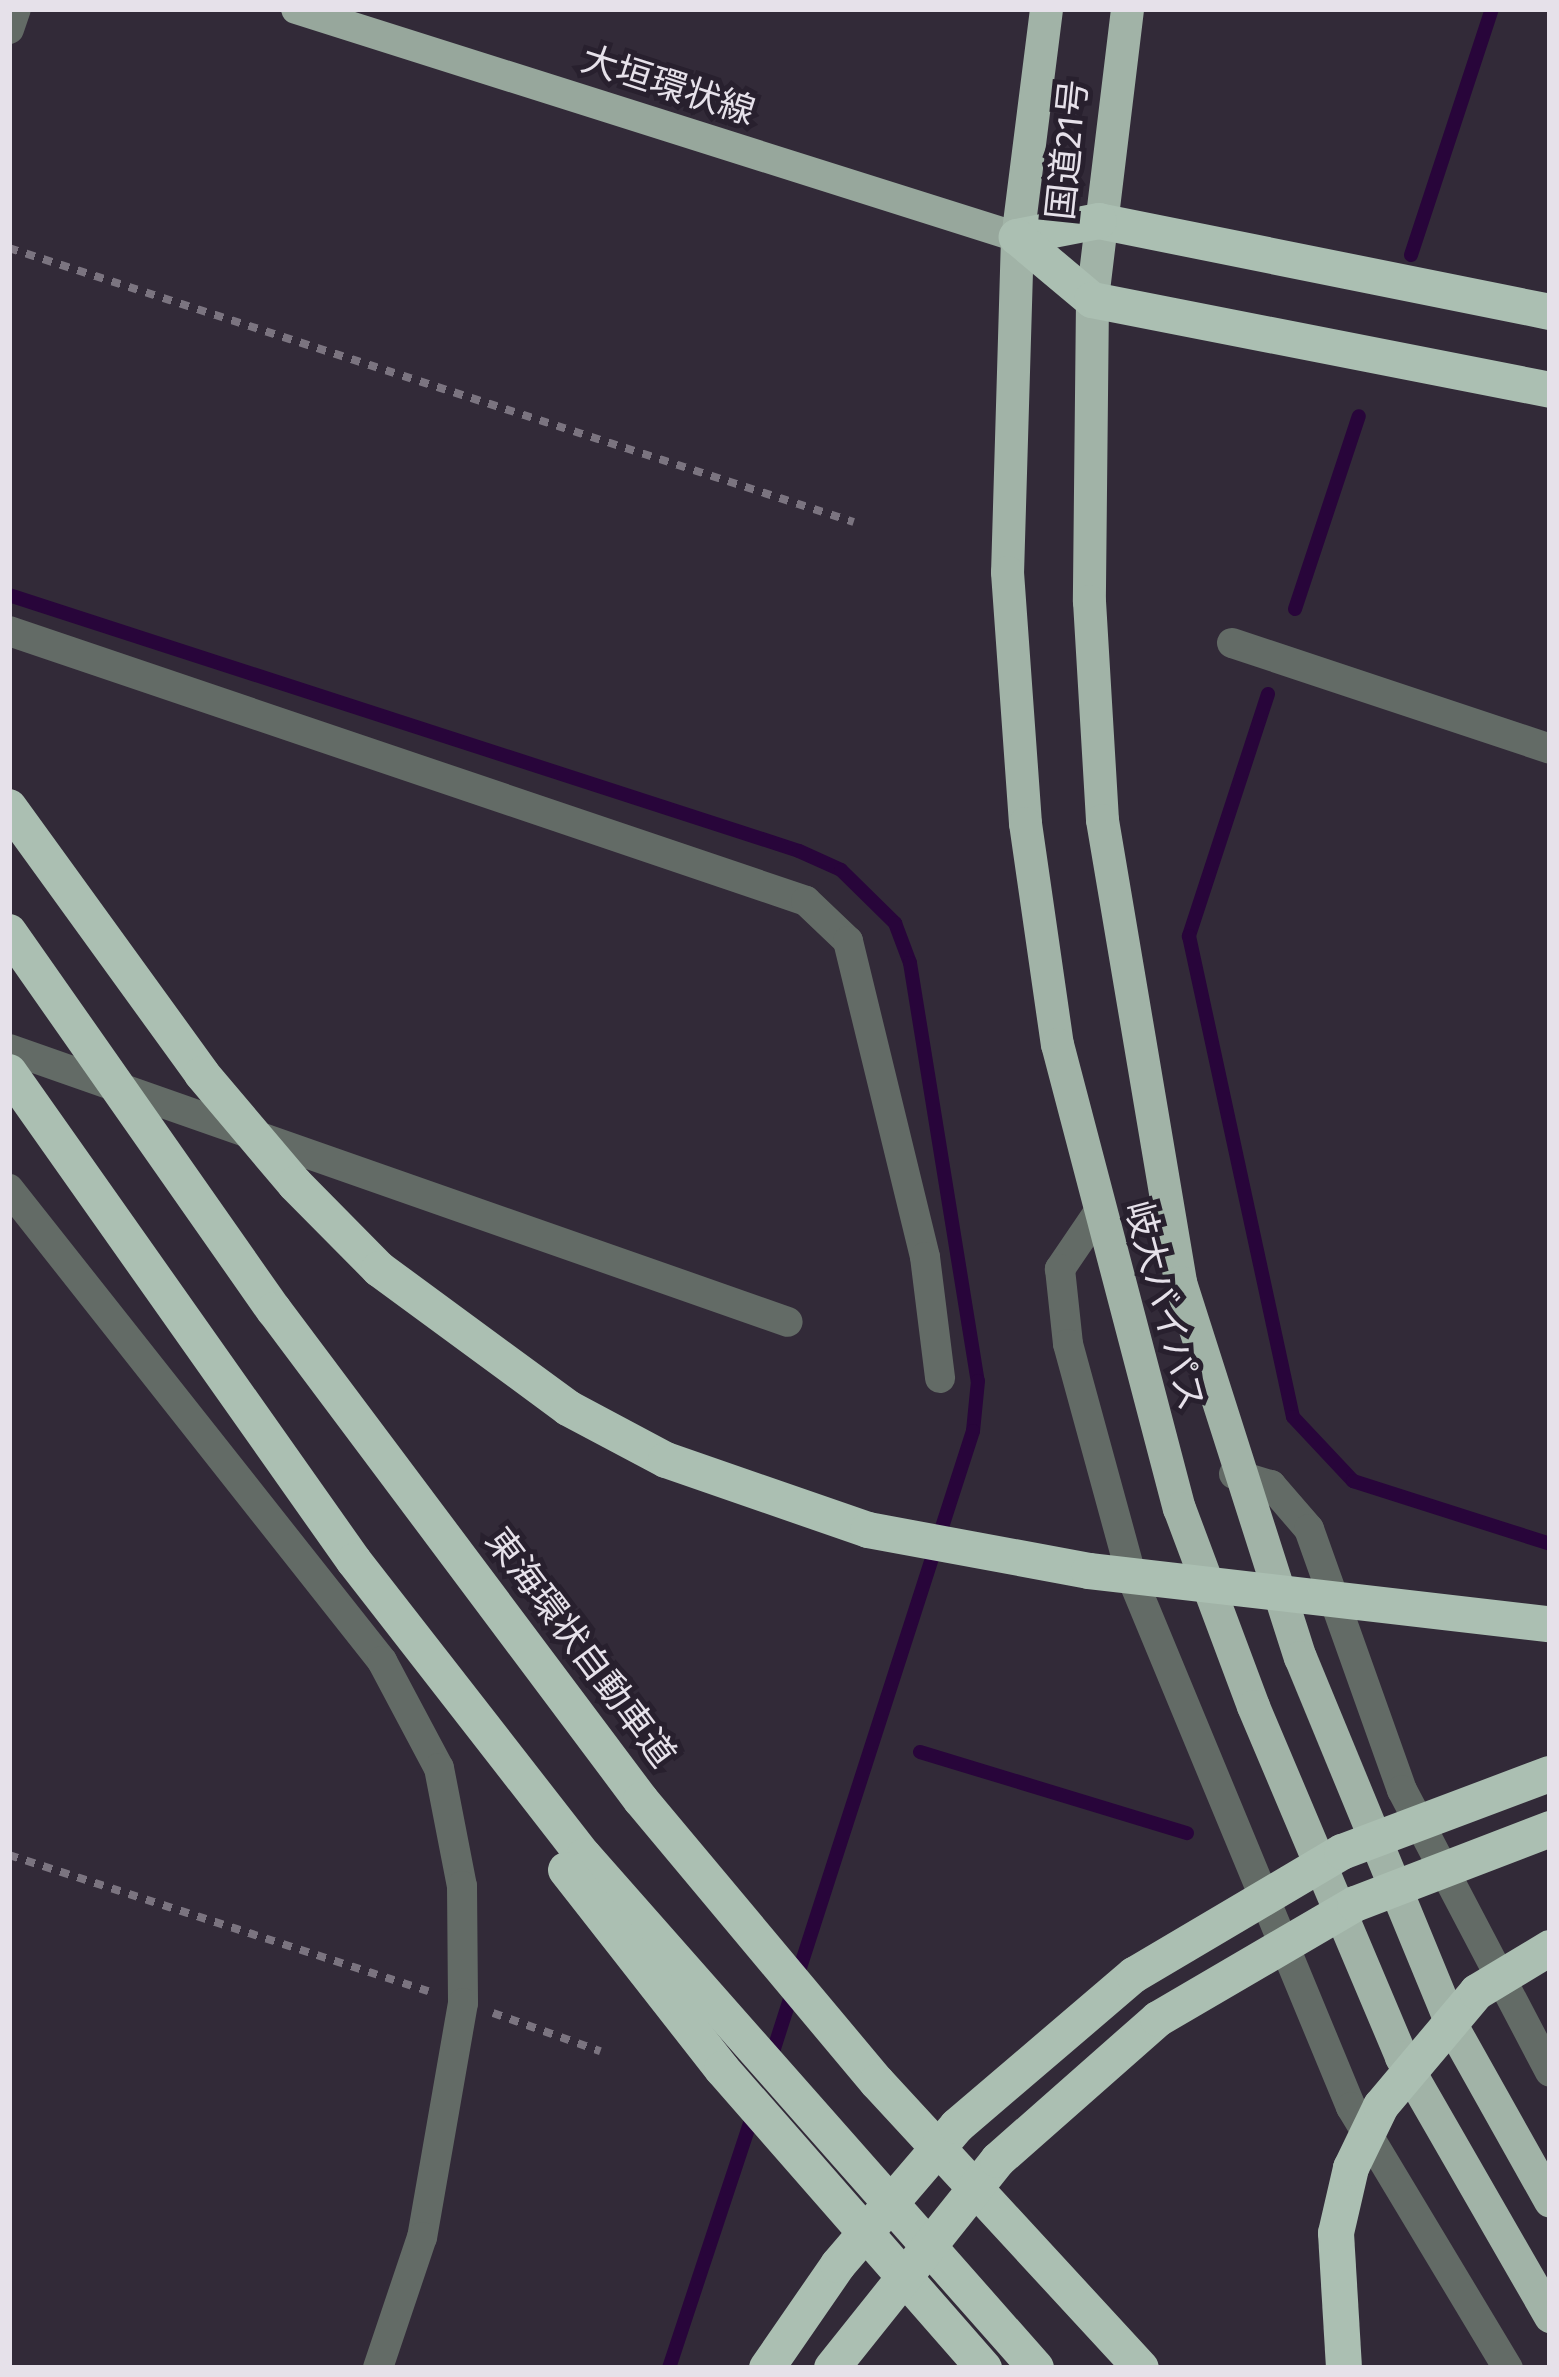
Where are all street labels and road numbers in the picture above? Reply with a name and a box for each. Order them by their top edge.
street label: 大垣環状線 [576,38,760,134]
street label: 国道21号 [1039,78,1097,222]
street label: 岐大バイパス [1115,1196,1213,1416]
street label: 東海環状自動車道 [476,1520,684,1776]

